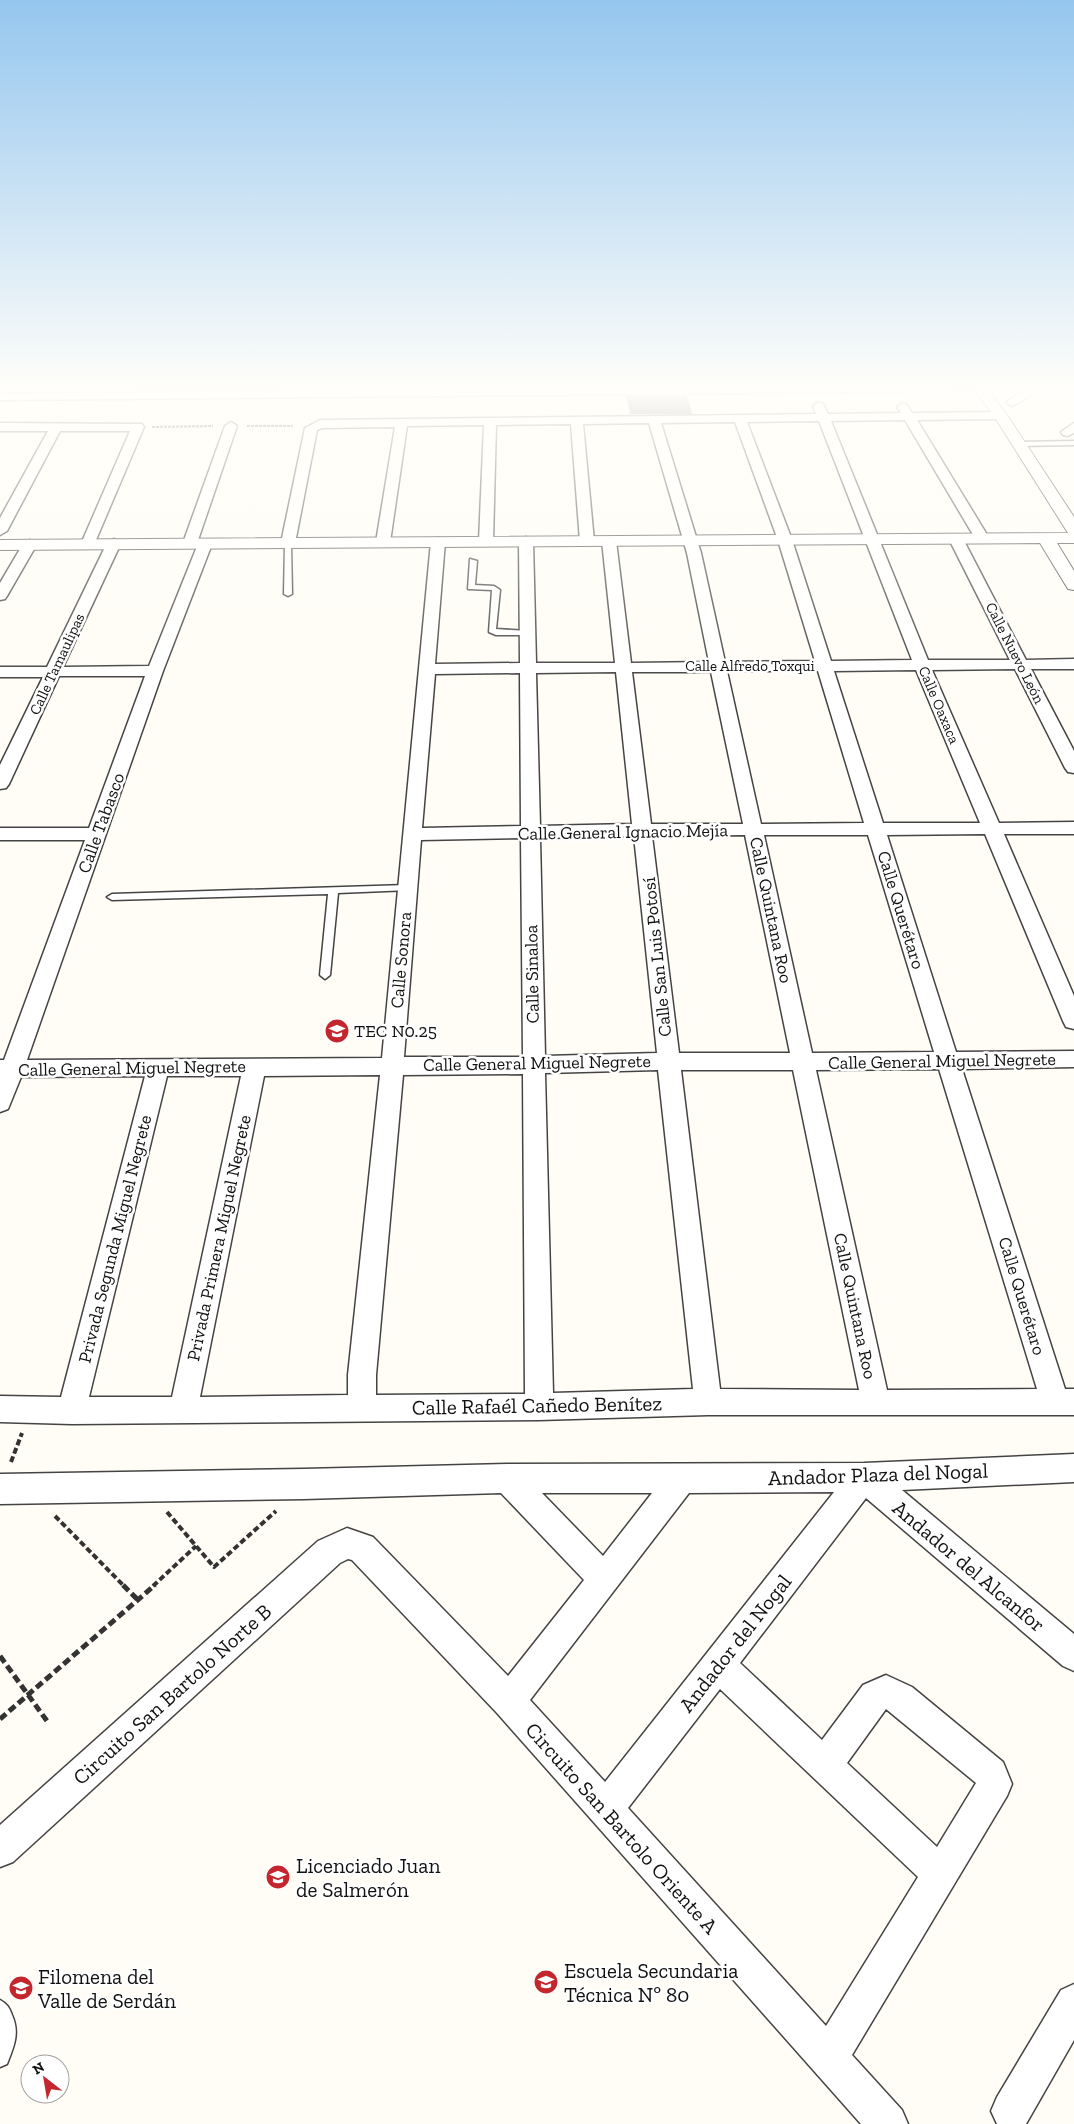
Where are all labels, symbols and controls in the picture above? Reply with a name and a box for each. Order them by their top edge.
street label: Calle Nuevo León [982,599,1048,707]
street label: Calle Tamaulipas [26,610,88,718]
street label: Calle Alfredo Toxqui [685,657,815,675]
street label: Calle Oaxaca [915,663,963,747]
street label: Calle Tabasco [73,770,129,876]
street label: Calle General Ignacio Mejía [518,819,729,845]
street label: Calle Quintana Roo [745,835,797,985]
street label: Calle Querétaro [873,848,929,972]
street label: Calle San Luis Potosí [638,876,676,1038]
street label: Calle Sonora [386,910,416,1009]
street label: Calle Sinaloa [520,924,544,1024]
school or university icon: TEC N0.25 [324,1018,350,1044]
place label: TEC N0.25 [354,1020,437,1042]
street label: Calle General Miguel Negrete [828,1048,1056,1074]
street label: Calle General Miguel Negrete [423,1050,651,1076]
street label: Calle General Miguel Negrete [18,1055,246,1081]
street label: Privada Segunda Miguel Negrete [74,1113,156,1365]
street label: Privada Primera Miguel Negrete [182,1113,256,1363]
street label: Calle Quintana Roo [829,1231,881,1381]
street label: Calle Querétaro [994,1234,1050,1358]
street label: Calle Rafaél Cañedo Benítez [412,1390,663,1420]
street label: Andador Plaza del Nogal [768,1458,989,1490]
street label: Andador del Alcanfor [888,1495,1050,1637]
street label: Andador del Nogal [674,1569,797,1717]
street label: Circuito San Bartolo Norte B [68,1598,276,1790]
street label: Circuito San Bartolo Oriente A [520,1717,724,1939]
place label: Licenciado Juan de Salmerón [296,1853,440,1902]
school or university icon: Licenciado Juan de Salmerón [265,1864,291,1890]
place label: Escuela Secundaria Técnica Nº 80 [564,1958,739,2007]
place label: Filomena del Valle de Serdán [37,1964,176,2013]
school or university icon: Escuela Secundaria Técnica Nº 80 [533,1969,559,1995]
school or university icon: Filomena del Valle de Serdán [8,1975,34,2001]
north arrow [20,2054,70,2104]
text: N [30,2058,48,2078]

